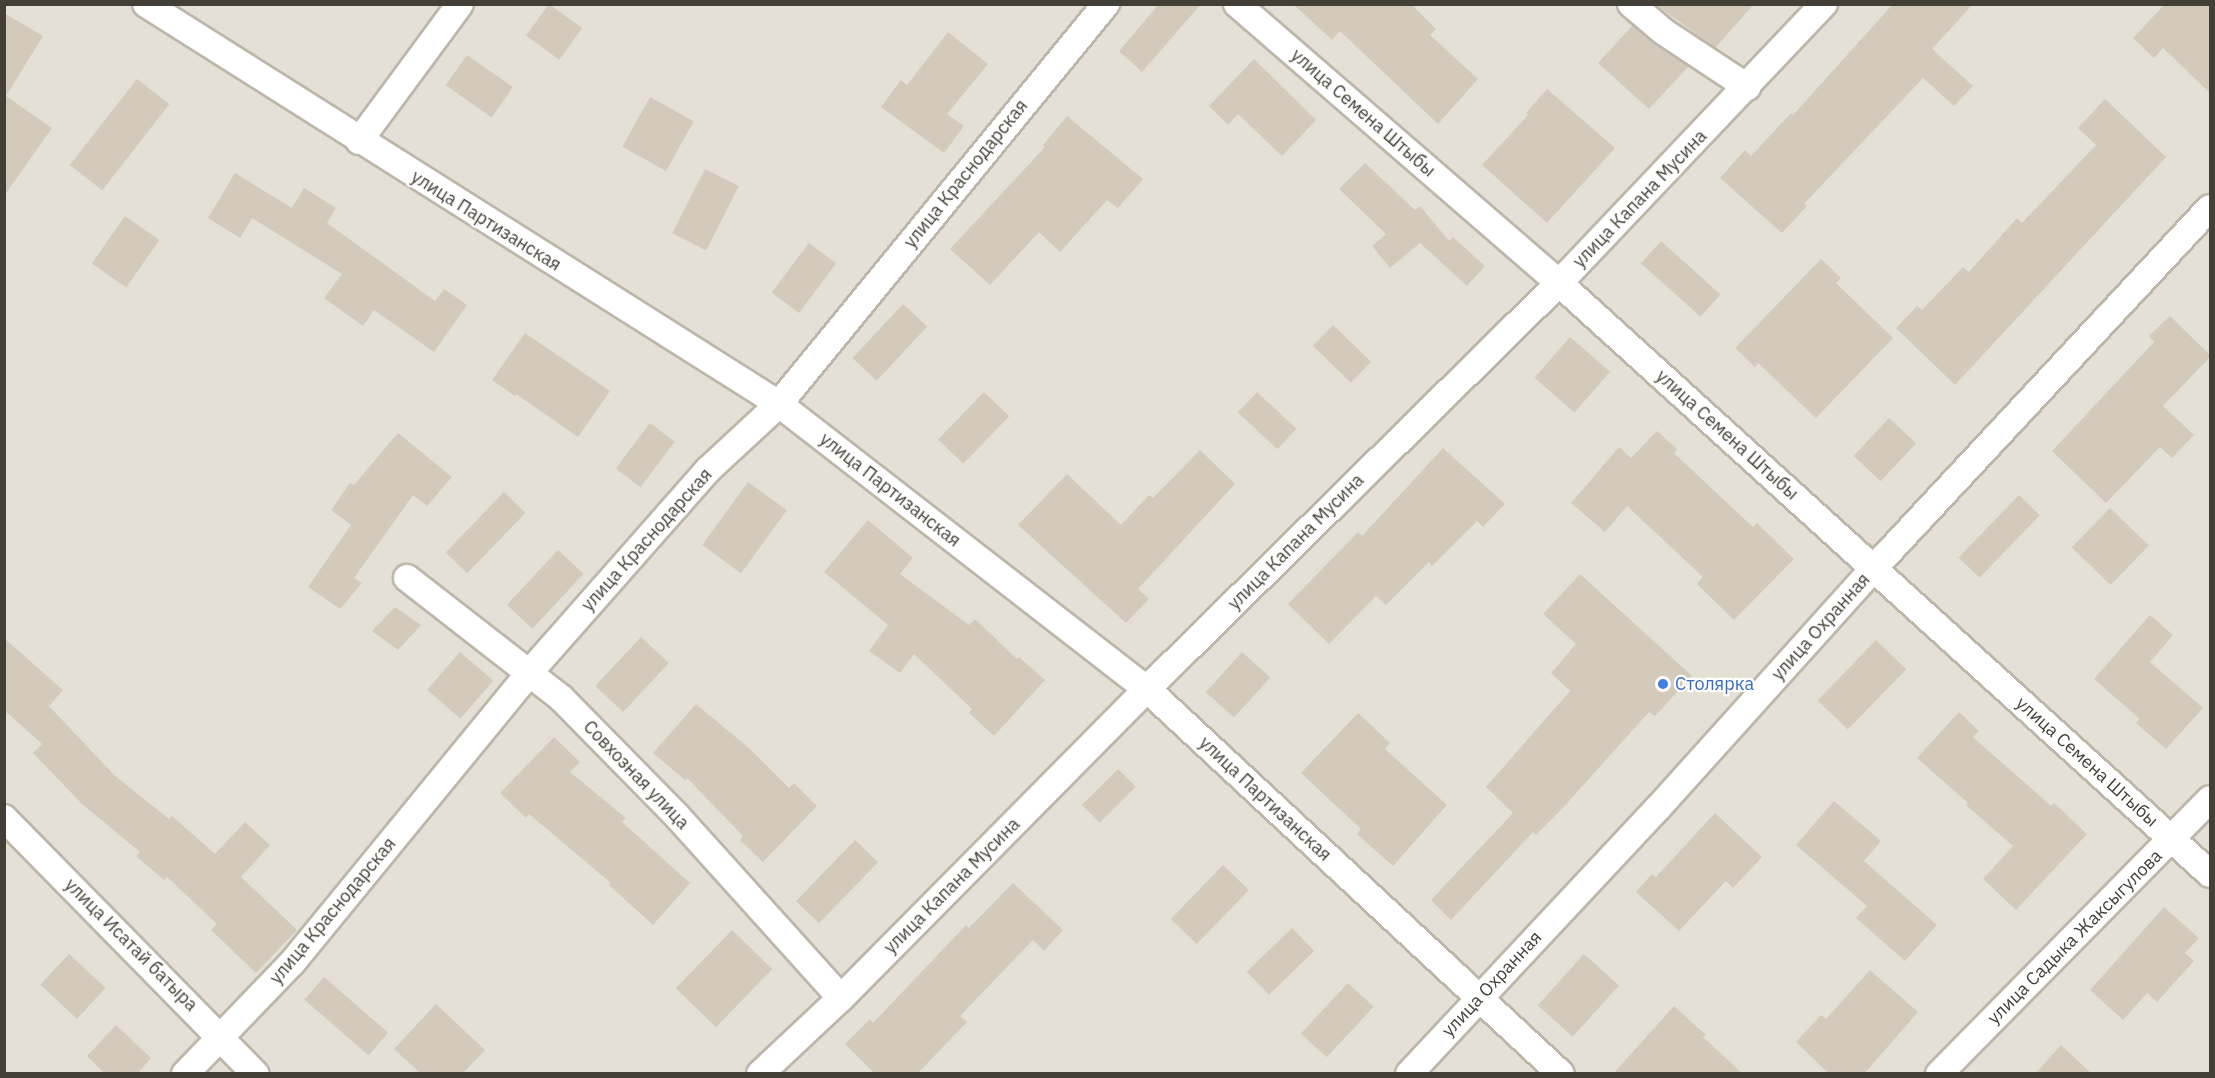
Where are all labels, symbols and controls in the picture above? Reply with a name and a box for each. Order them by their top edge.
street label: улица Семена Штыбы [1287,45,1439,181]
street label: улица Краснодарская [900,95,1032,253]
street label: улица Капана Мусина [1569,126,1711,272]
street label: улица Партизанская [407,166,565,276]
street label: улица Семена Штыбы [1651,365,1803,505]
street label: улица Партизанская [815,428,965,552]
street label: улица Краснодарская [577,464,717,616]
street label: улица Капана Мусина [1224,470,1368,614]
street label: улица Охранная [1767,569,1875,685]
place label: Столярка [1675,673,1754,695]
marker: Столярка [1656,677,1670,691]
street label: улица Семена Штыбы [2011,692,2163,832]
street label: Совхозная улица [579,716,693,834]
street label: улица Партизанская [1195,732,1335,866]
street label: улица Капана Мусина [880,814,1024,958]
street label: улица Краснодарская [265,833,401,989]
street label: улица Садыка Жаксыгулова [1983,845,2167,1029]
street label: улица Исатай батыра [60,874,202,1016]
street label: улица Охранная [1438,927,1546,1041]

